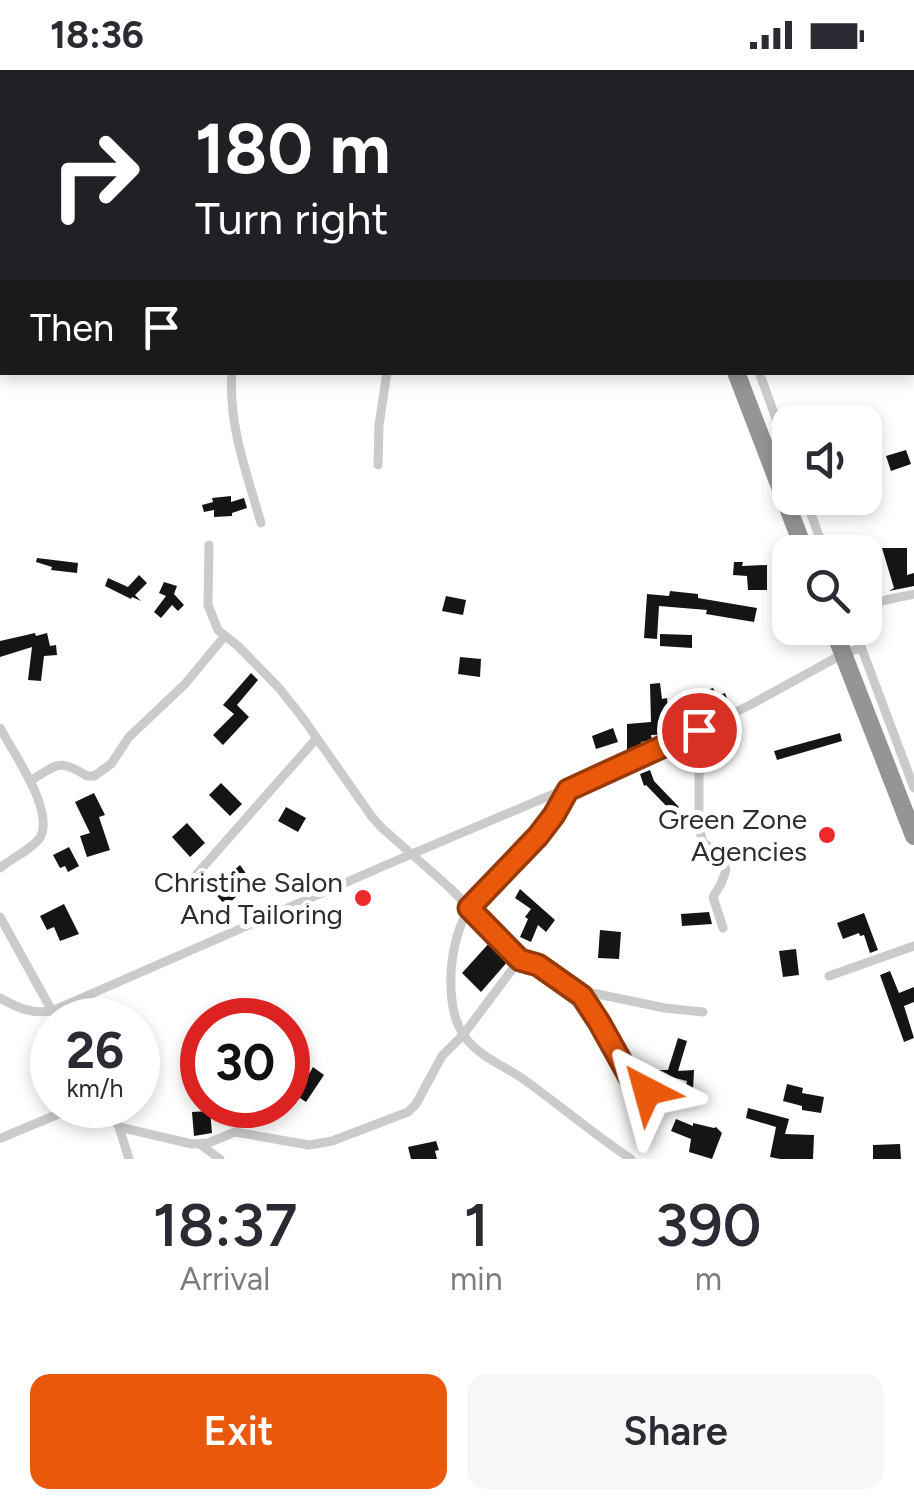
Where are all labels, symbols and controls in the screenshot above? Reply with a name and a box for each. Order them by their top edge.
text: 18:36 [50,12,144,58]
text: 180 m [195,106,390,191]
icon: right [30,110,160,240]
text: Turn right [195,191,388,245]
icon: arrive [134,300,189,355]
text: Then [30,305,114,351]
map controls [772,405,882,645]
button: sound [772,405,882,515]
button: search [772,535,882,645]
pin [657,688,742,773]
icon: arrive [672,703,727,758]
place label: Green Zone Agencies [658,802,807,868]
marker: Green Zone Agencies [816,824,838,846]
place label: Christine Salon And Tailoring [154,865,343,931]
marker: Christine Salon And Tailoring [352,887,374,909]
speed limit sign: 30 [180,998,310,1128]
text: 26 [66,1020,124,1081]
position arrow [595,1039,699,1143]
text: km/h [66,1073,124,1103]
text: 18:37 [153,1189,297,1261]
text: 1 [464,1189,489,1261]
text: 390 [655,1189,761,1261]
text: Arrival [180,1260,270,1298]
text: min [450,1260,503,1298]
text: m [695,1260,722,1298]
button: Exit [30,1374,447,1489]
button: Share [467,1374,884,1489]

